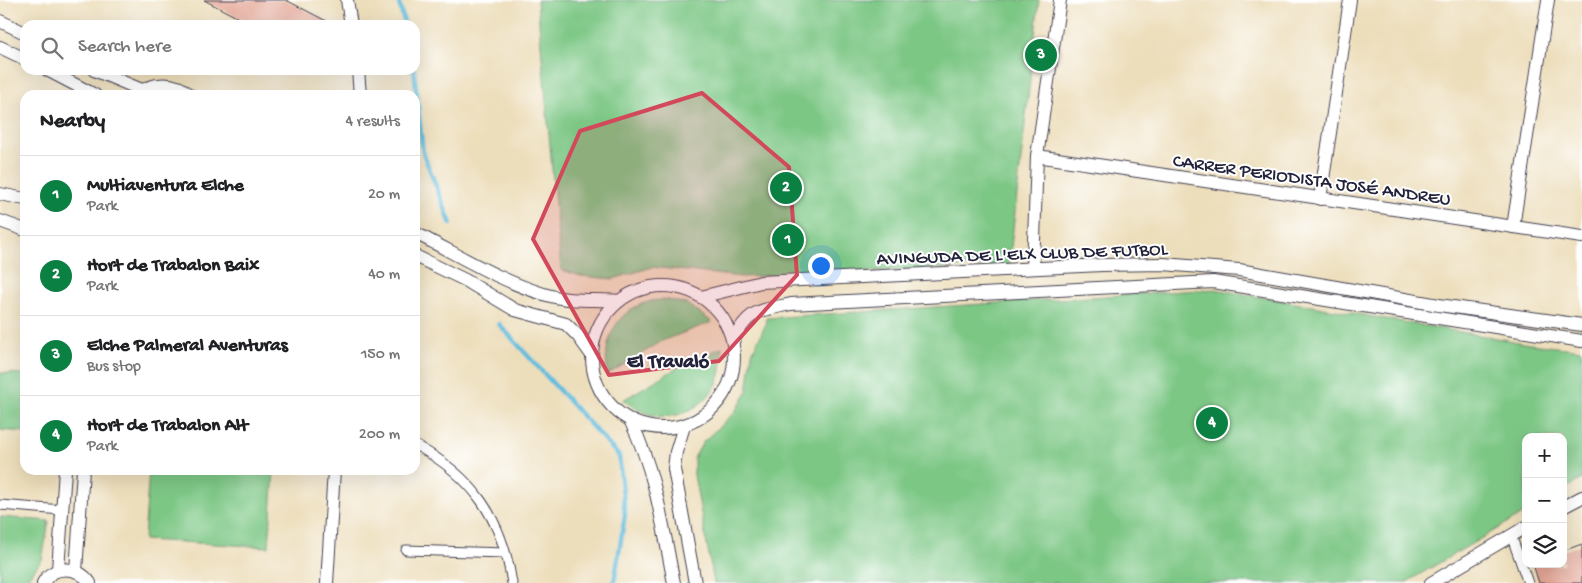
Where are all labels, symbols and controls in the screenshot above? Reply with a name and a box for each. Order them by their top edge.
search box [20,20,420,75]
icon: search [38,34,66,62]
text: Search here [78,36,172,59]
pin: 3 [1025,36,1057,74]
text: Nearby [40,110,105,135]
text: 4 results [345,113,400,132]
street label: CARRER PERIODISTA JOSÉ ANDREU [1171,151,1452,212]
pin: 2 [770,169,802,207]
text: Multiaventura Elche [87,175,244,198]
text: 1 [53,186,59,205]
text: 20 m [368,186,400,205]
text: Park [87,198,118,217]
pin: 1 [772,221,804,259]
street label: AVINGUDA DE L'ELX CLUB DE FUTBOL [876,239,1169,272]
your location [808,253,834,279]
text: Hort de Trabalon Baix [87,255,259,278]
text: 2 [52,266,60,285]
text: 40 m [368,266,400,285]
text: Park [87,278,118,297]
text: Elche Palmeral Aventuras [87,335,288,358]
text: 3 [52,346,60,365]
text: 150 m [361,346,400,365]
district label: El Travaló [627,352,710,375]
text: Bus stop [87,358,141,377]
pin: 4 [1196,404,1228,442]
text: Hort de Trabalon Alt [87,415,248,438]
text: 4 [52,426,60,445]
text: 200 m [359,426,400,445]
map controls [1522,433,1567,568]
button: + [1522,433,1567,478]
text: Park [87,438,118,457]
button: − [1522,478,1567,523]
button: layers [1522,523,1567,568]

